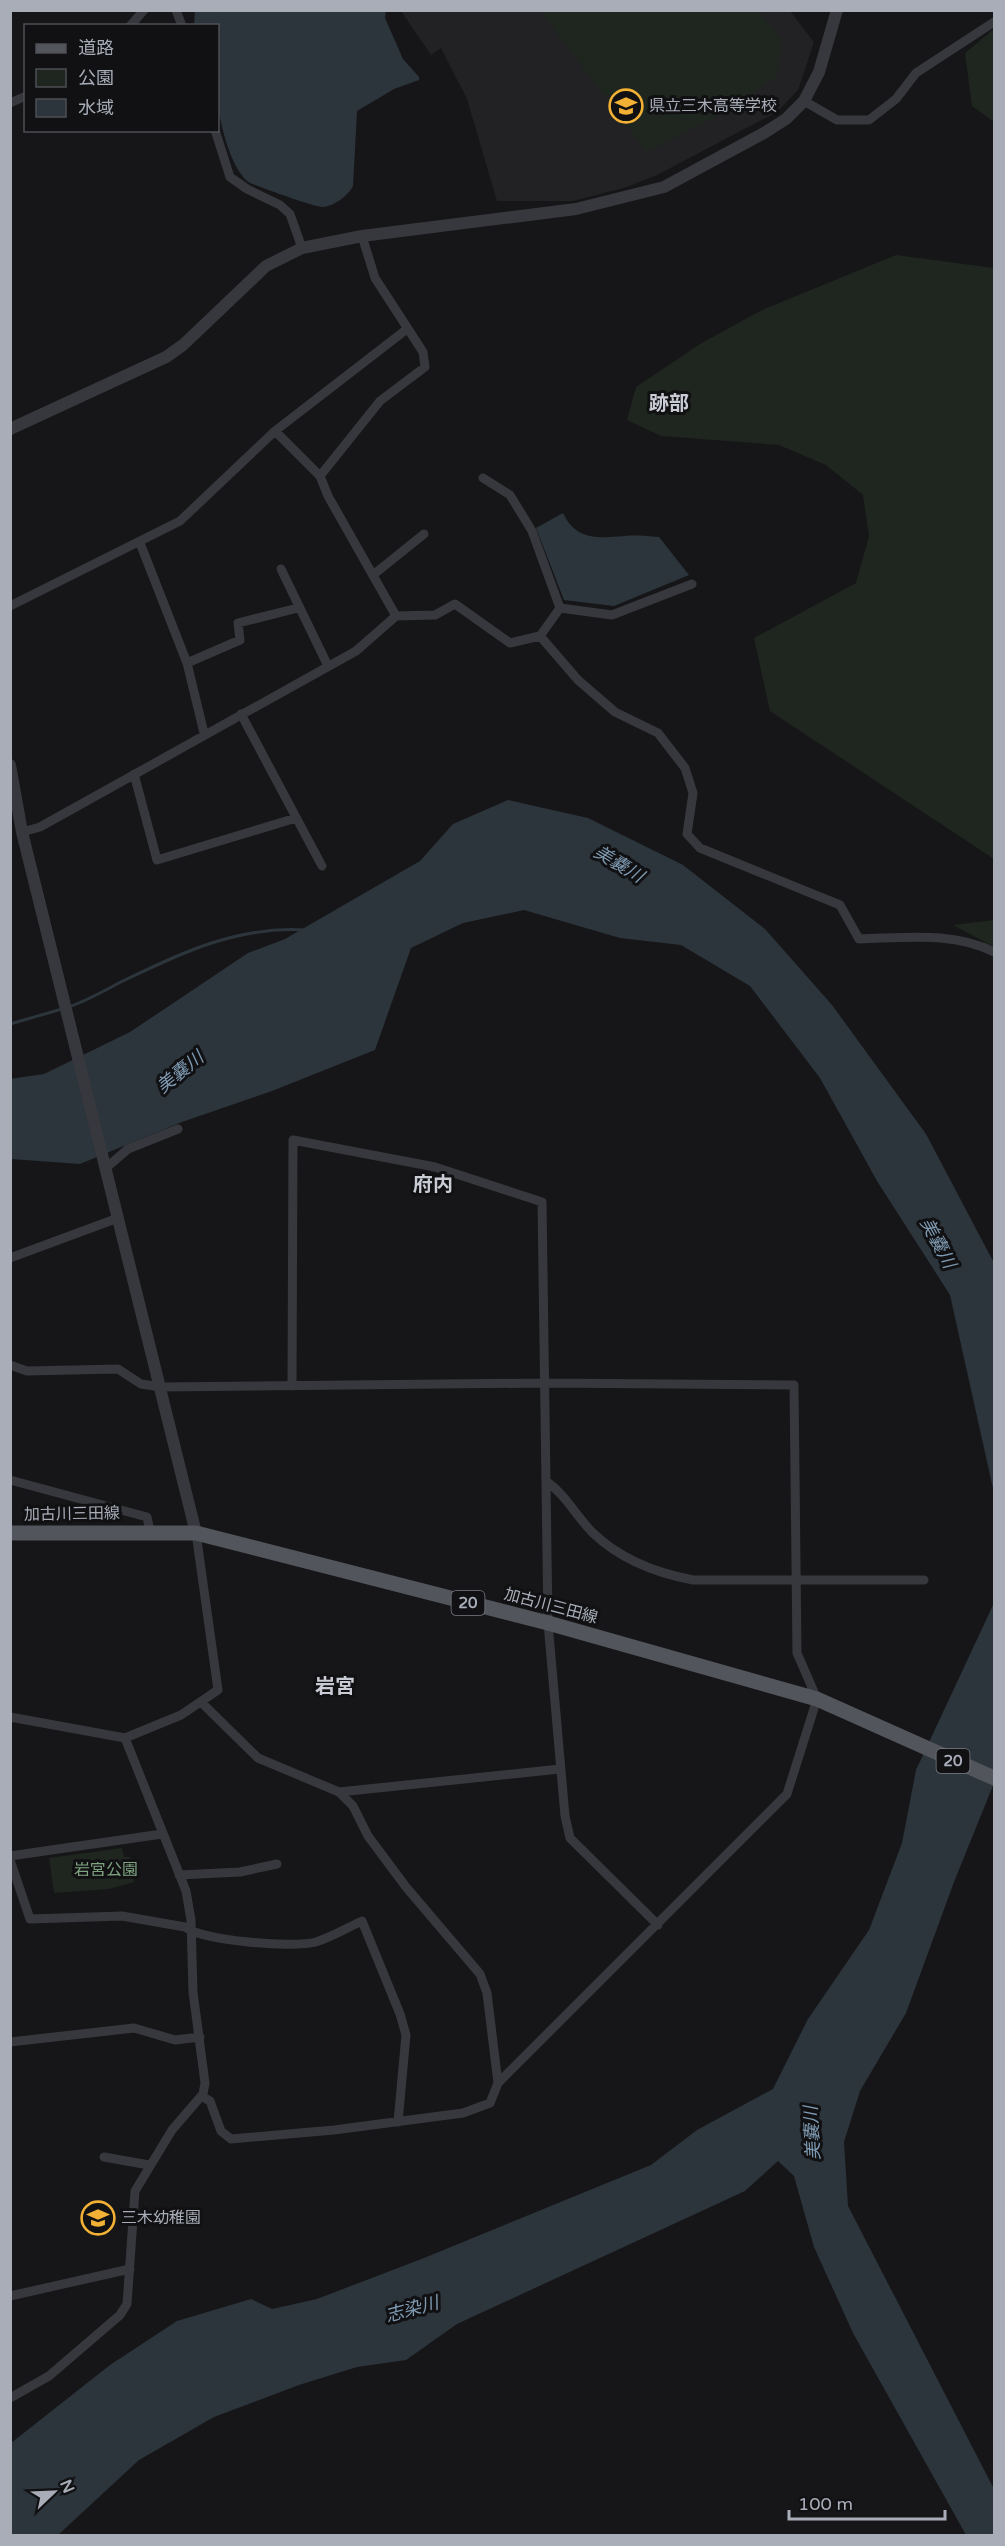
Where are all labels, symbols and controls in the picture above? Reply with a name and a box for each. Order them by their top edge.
legend [24,24,219,132]
text: 道路 [78,37,114,59]
text: 公園 [78,67,114,89]
school or university icon: 県立三木高等学校 [608,88,644,124]
place label: 県立三木高等学校 [649,96,777,116]
text: 水域 [78,97,114,119]
district label: 跡部 [649,392,689,416]
water label: 美嚢川 [590,841,650,888]
water label: 美嚢川 [152,1045,209,1098]
district label: 府内 [413,1173,453,1197]
water label: 美嚢川 [916,1214,961,1274]
street label: 加古川三田線 [24,1503,120,1525]
street label: 加古川三田線 [502,1584,600,1628]
road number: 20 [452,1591,484,1615]
district label: 岩宮 [315,1675,355,1699]
road number: 20 [936,1749,970,1773]
park label: 岩宮公園 [74,1860,138,1880]
water label: 美嚢川 [799,2103,824,2161]
school or university icon: 三木幼稚園 [80,2200,116,2236]
place label: 三木幼稚園 [121,2208,201,2228]
water label: 志染川 [383,2291,443,2327]
north arrow [24,2462,84,2522]
text: N [55,2477,79,2496]
scale bar [789,2483,945,2521]
text: 100 m [798,2493,853,2515]

